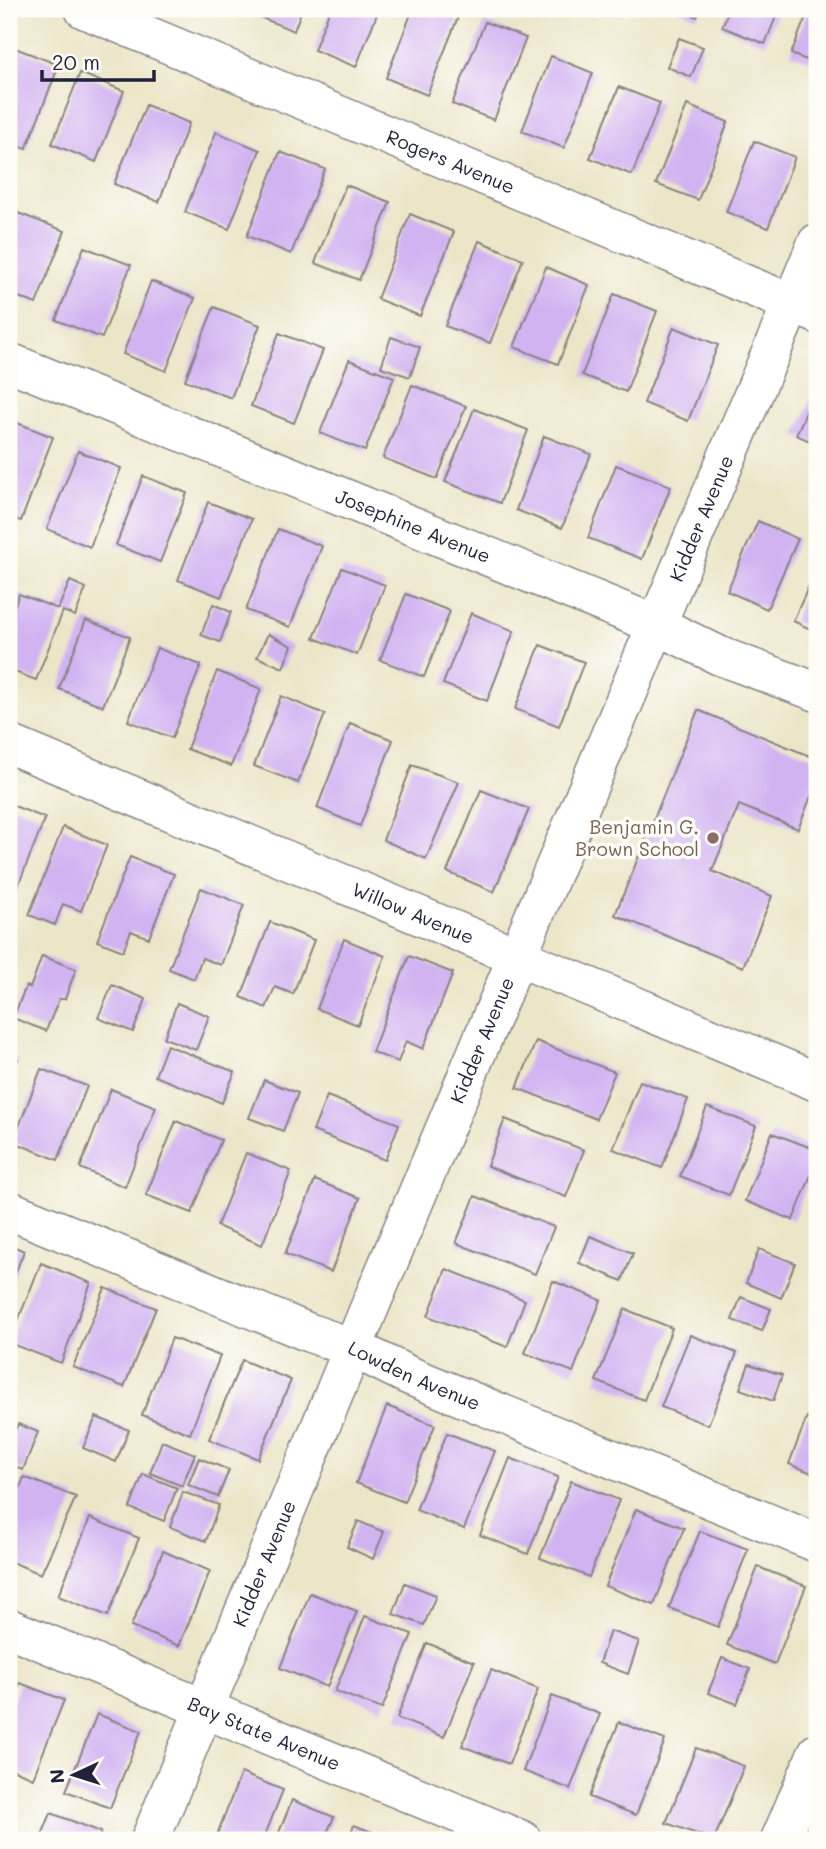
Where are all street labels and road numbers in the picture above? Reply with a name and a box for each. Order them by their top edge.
street label: Rogers Avenue [383,123,519,199]
street label: Kidder Avenue [663,451,738,585]
street label: Josephine Avenue [332,483,494,568]
street label: Willow Avenue [348,876,478,949]
street label: Kidder Avenue [444,973,519,1107]
street label: Lowden Avenue [344,1335,484,1415]
street label: Kidder Avenue [226,1496,301,1630]
street label: Bay State Avenue [184,1690,344,1776]

